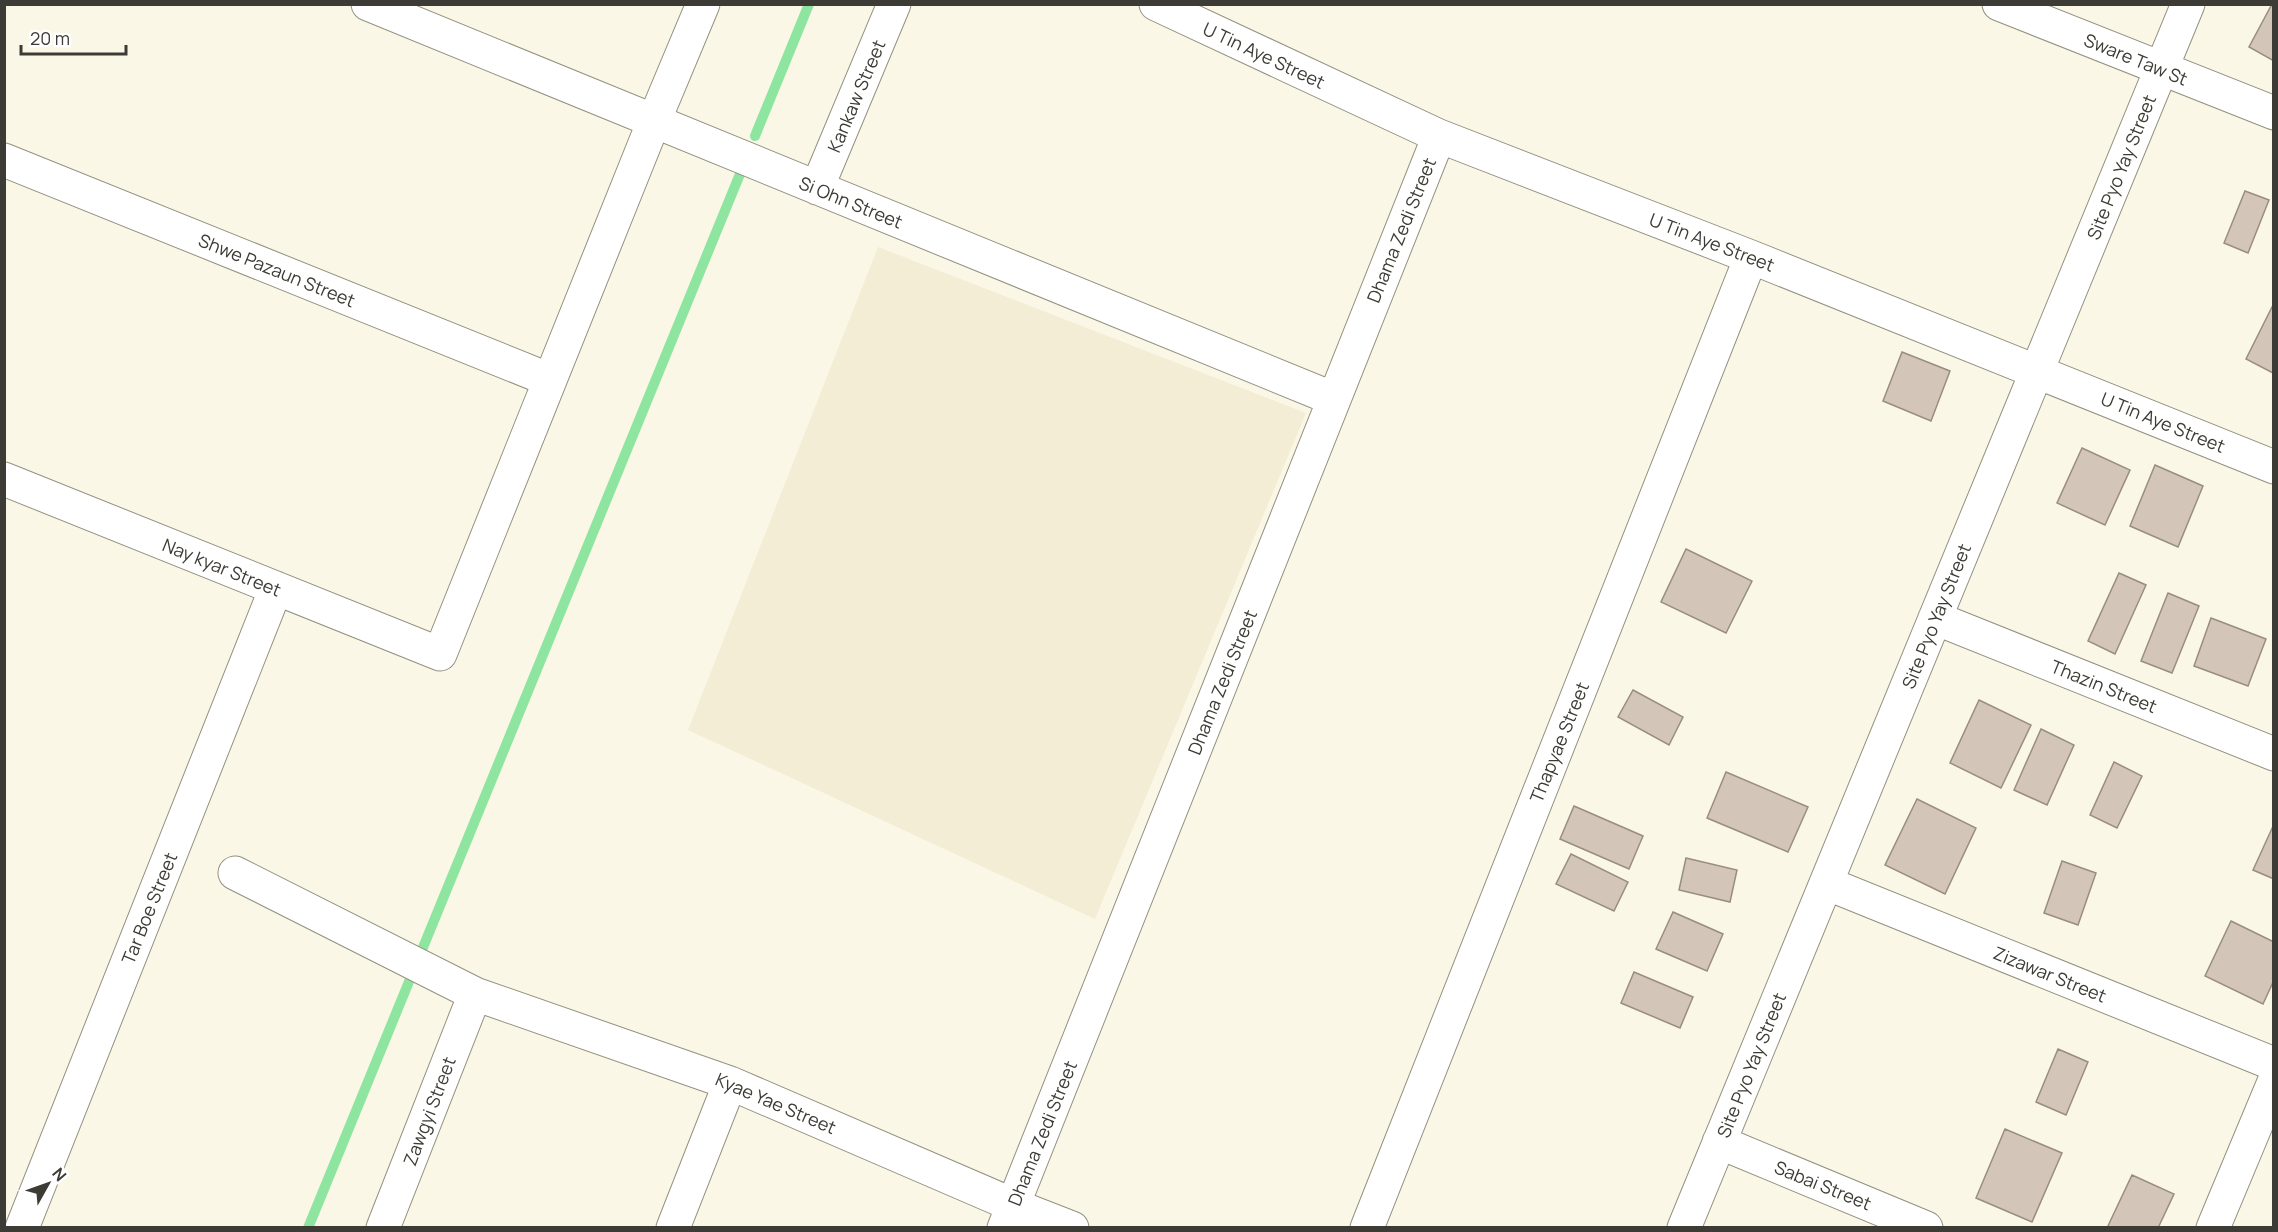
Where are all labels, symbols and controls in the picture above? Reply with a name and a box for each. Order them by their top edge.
street label: U Tin Aye Street [1199,16,1329,94]
scale bar [21,18,126,56]
text: 20 m [30,26,70,50]
street label: Sware Taw St [2081,27,2191,91]
street label: Kankaw Street [821,36,891,156]
street label: Site Pyo Yay Street [2081,91,2161,243]
street label: Dhama Zedi Street [1361,154,1441,306]
street label: Si Ohn Street [796,170,906,234]
street label: U Tin Aye Street [1646,207,1778,277]
street label: Shwe Pazaun Street [195,228,359,312]
street label: U Tin Aye Street [2097,386,2229,458]
street label: Nay kyar Street [159,532,285,602]
street label: Site Pyo Yay Street [1896,540,1976,692]
street label: Dhama Zedi Street [1182,606,1262,758]
street label: Thazin Street [2047,654,2161,718]
street label: Thapyae Street [1524,678,1594,806]
street label: Tar Boe Street [116,849,182,967]
street label: Zizawar Street [1990,940,2110,1008]
street label: Site Pyo Yay Street [1711,989,1791,1141]
street label: Zawgyi Street [397,1053,461,1169]
street label: Dhama Zedi Street [1002,1057,1082,1209]
street label: Kyae Yae Street [712,1067,840,1139]
north arrow [18,1154,78,1214]
street label: Sabai Street [1771,1155,1875,1215]
text: N [47,1163,72,1186]

